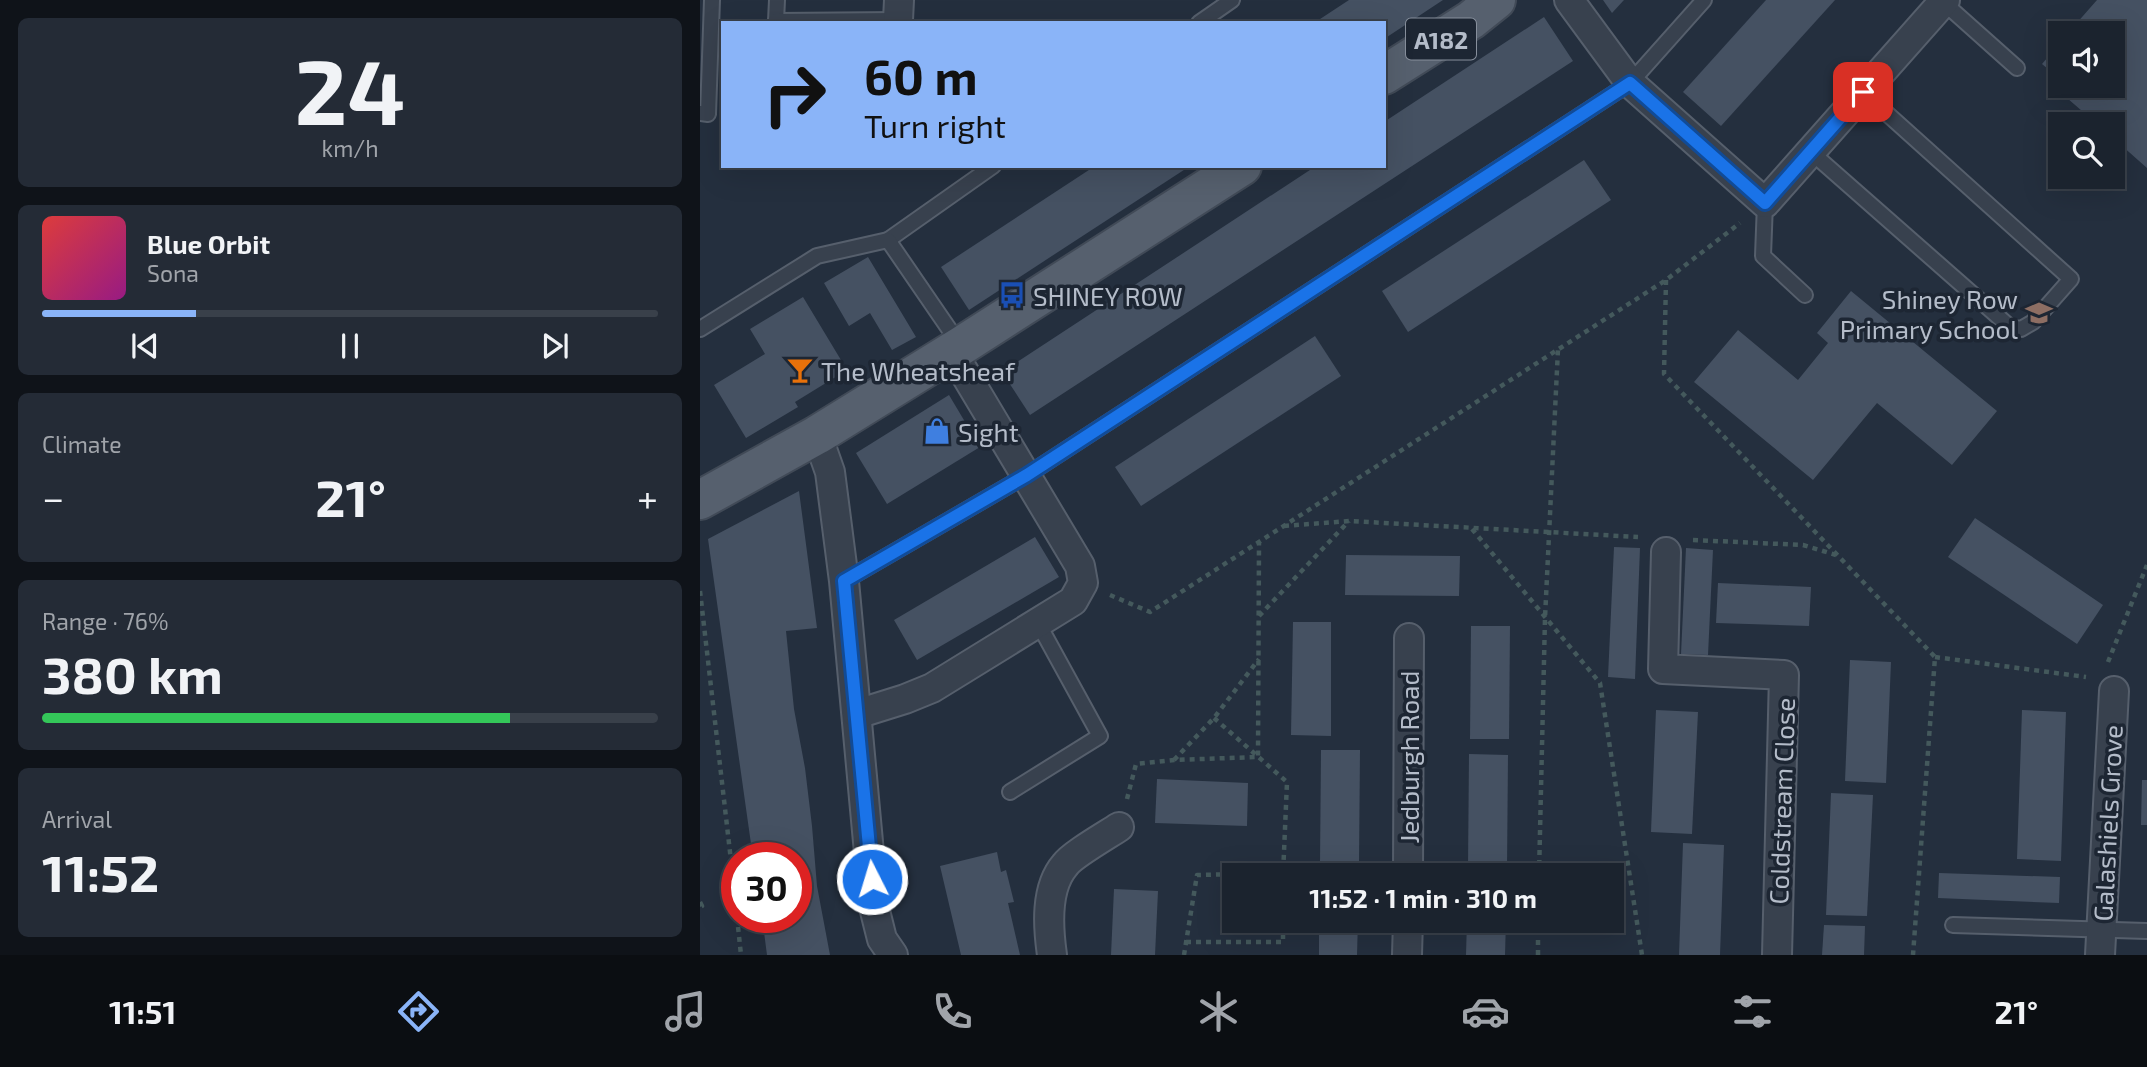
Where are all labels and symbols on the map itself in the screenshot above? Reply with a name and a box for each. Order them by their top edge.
road number: A182 [1406,18,1476,60]
pin [1833,62,1893,122]
bus stop icon: SHINEY ROW [997,280,1027,310]
place label: SHINEY ROW [1033,280,1183,311]
place label: Shiney Row Primary School [1840,283,2018,344]
school or university icon: Shiney Row Primary School [2024,298,2054,328]
bar icon: The Wheatsheaf [785,355,815,385]
place label: The Wheatsheaf [821,355,1016,386]
shop icon: Sight [922,416,952,446]
place label: Sight [958,416,1019,447]
street label: Jedburgh Road [1393,671,1424,843]
street label: Coldstream Close [1762,697,1800,905]
street label: Galashiels Grove [2086,724,2128,922]
speed limit sign: 30 [721,842,812,933]
position arrow [835,842,909,916]

